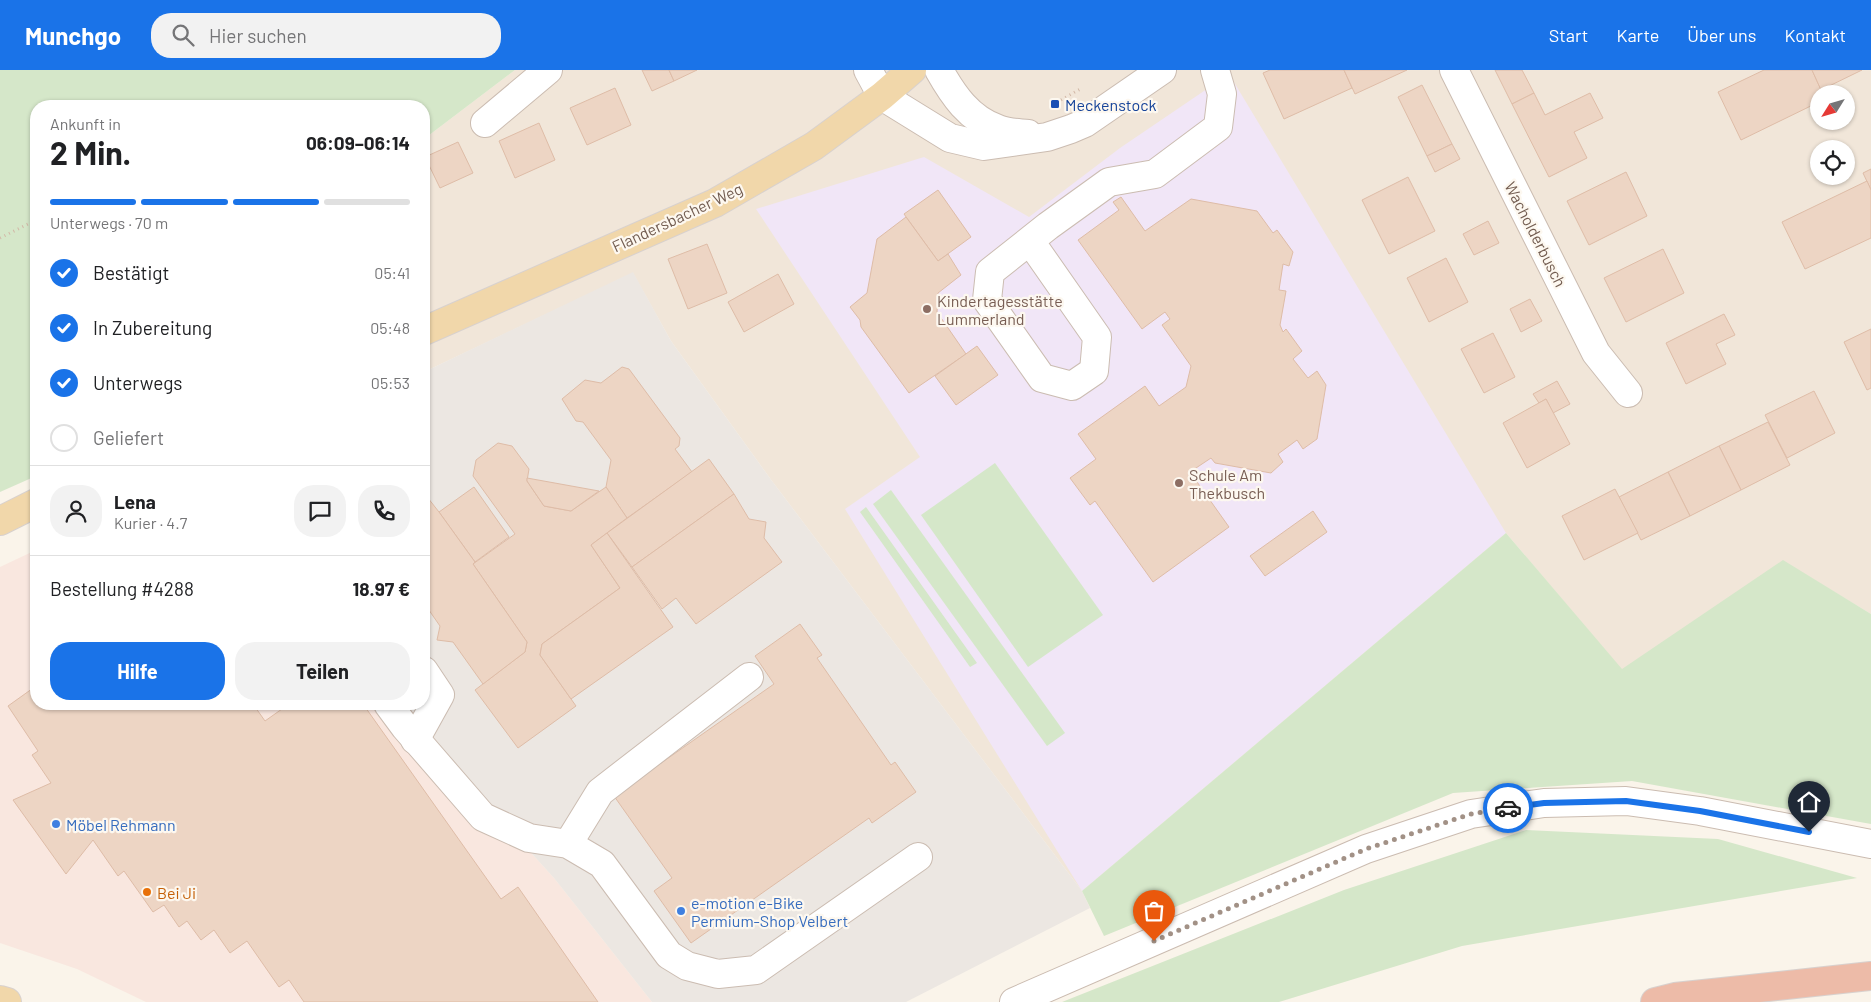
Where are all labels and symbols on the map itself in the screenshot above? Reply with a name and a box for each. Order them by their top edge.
north arrow [1810,85,1855,130]
place label: Meckenstock [1065,95,1156,114]
marker: Meckenstock [1049,98,1061,110]
street label: Flandersbacher Weg [609,178,745,256]
street label: Wacholderbusch [1501,178,1571,290]
place label: Kindertagesstätte Lummerland [937,291,1063,328]
marker: Kindertagesstätte Lummerland [921,303,933,315]
place label: Schule Am Thekbusch [1189,465,1265,502]
marker: Schule Am Thekbusch [1173,477,1185,489]
pin [1788,781,1830,832]
courier [1483,783,1533,833]
place label: Möbel Rehmann [66,815,176,834]
marker: Möbel Rehmann [50,818,62,830]
place label: Bei Ji [157,883,196,902]
marker: Bei Ji [141,886,153,898]
pin [1133,890,1175,941]
place label: e-motion e-Bike Permium-Shop Velbert [691,893,848,930]
marker: e-motion e-Bike Permium-Shop Velbert [675,905,687,917]

